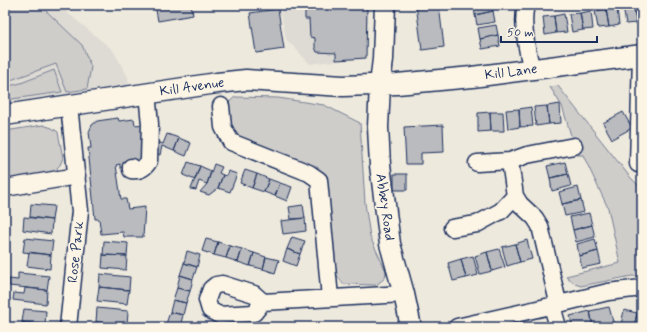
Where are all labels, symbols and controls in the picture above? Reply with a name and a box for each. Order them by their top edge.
scale bar [501,18,597,44]
text: 50 m [507,25,534,41]
street label: Kill Lane [484,60,538,84]
street label: Kill Avenue [158,74,226,100]
street label: Abbey Road [371,172,399,242]
street label: Rose Park [64,220,88,284]

